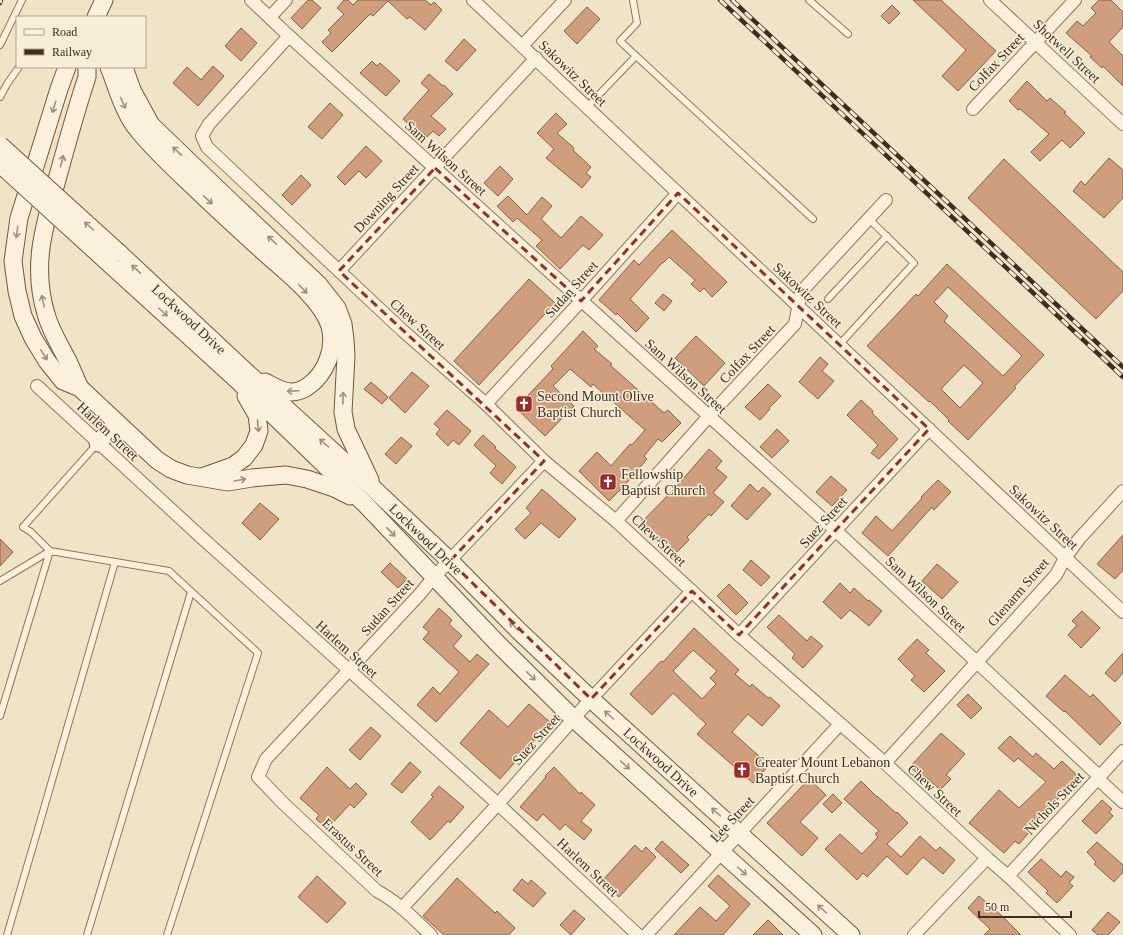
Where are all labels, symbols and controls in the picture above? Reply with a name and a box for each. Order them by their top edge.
legend [16,16,146,68]
street label: Shotwell Street [1030,17,1103,86]
text: Road [52,25,77,39]
street label: Colfax Street [966,30,1027,95]
street label: Sakowitz Street [536,37,610,109]
text: Railway [52,45,92,59]
one-way arrow [120,97,127,109]
one-way arrow [49,101,57,113]
street label: Sam Wilson Street [402,118,489,199]
one-way arrow [172,146,182,156]
one-way arrow [59,154,66,167]
street label: Downing Street [351,161,422,236]
one-way arrow [203,195,213,205]
one-way arrow [85,222,95,231]
one-way arrow [13,225,21,238]
one-way arrow [267,236,277,245]
street label: Sudan Street [542,258,601,321]
street label: Sakowitz Street [770,260,845,331]
one-way arrow [131,264,141,274]
street label: Lockwood Drive [149,281,229,357]
one-way arrow [298,284,308,294]
one-way arrow [39,295,47,308]
street label: Chew Street [387,296,448,353]
one-way arrow [158,307,168,317]
street label: Colfax Street [717,322,778,387]
street label: Sam Wilson Street [642,336,729,417]
one-way arrow [40,349,48,361]
one-way arrow [287,387,300,395]
place label: Second Mount Olive Baptist Church [537,389,654,420]
one-way arrow [340,392,347,405]
church icon: Second Mount Olive Baptist Church [514,394,534,414]
street label: Harlem Street [74,399,141,464]
one-way arrow [254,420,262,433]
one-way arrow [319,438,329,448]
place label: Fellowship Baptist Church [621,467,705,498]
church icon: Fellowship Baptist Church [598,472,618,492]
one-way arrow [234,475,247,483]
street label: Sakowitz Street [1006,482,1081,553]
street label: Suez Street [797,494,850,551]
street label: Lockwood Drive [386,501,465,578]
street label: Chew Street [628,511,689,569]
one-way arrow [387,527,396,537]
street label: Sam Wilson Street [882,553,969,635]
street label: Glenarm Street [985,555,1052,629]
street label: Sudan Street [358,576,417,639]
street label: Harlem Street [313,618,381,681]
one-way arrow [509,621,519,631]
one-way arrow [526,671,536,681]
street label: Suez Street [510,711,563,768]
one-way arrow [604,711,614,720]
street label: Lockwood Drive [620,725,701,800]
place label: Greater Mount Lebanon Baptist Church [755,755,890,786]
one-way arrow [620,760,630,769]
church icon: Greater Mount Lebanon Baptist Church [732,760,752,780]
street label: Chew Street [904,761,965,819]
street label: Nichols Street [1022,769,1087,838]
street label: Lee Street [707,793,757,845]
one-way arrow [711,808,721,817]
street label: Erastus Street [319,815,386,879]
street label: Harlem Street [554,835,621,900]
one-way arrow [737,866,747,875]
scale bar [979,893,1071,919]
text: 50 m [985,900,1010,914]
one-way arrow [817,904,827,913]

